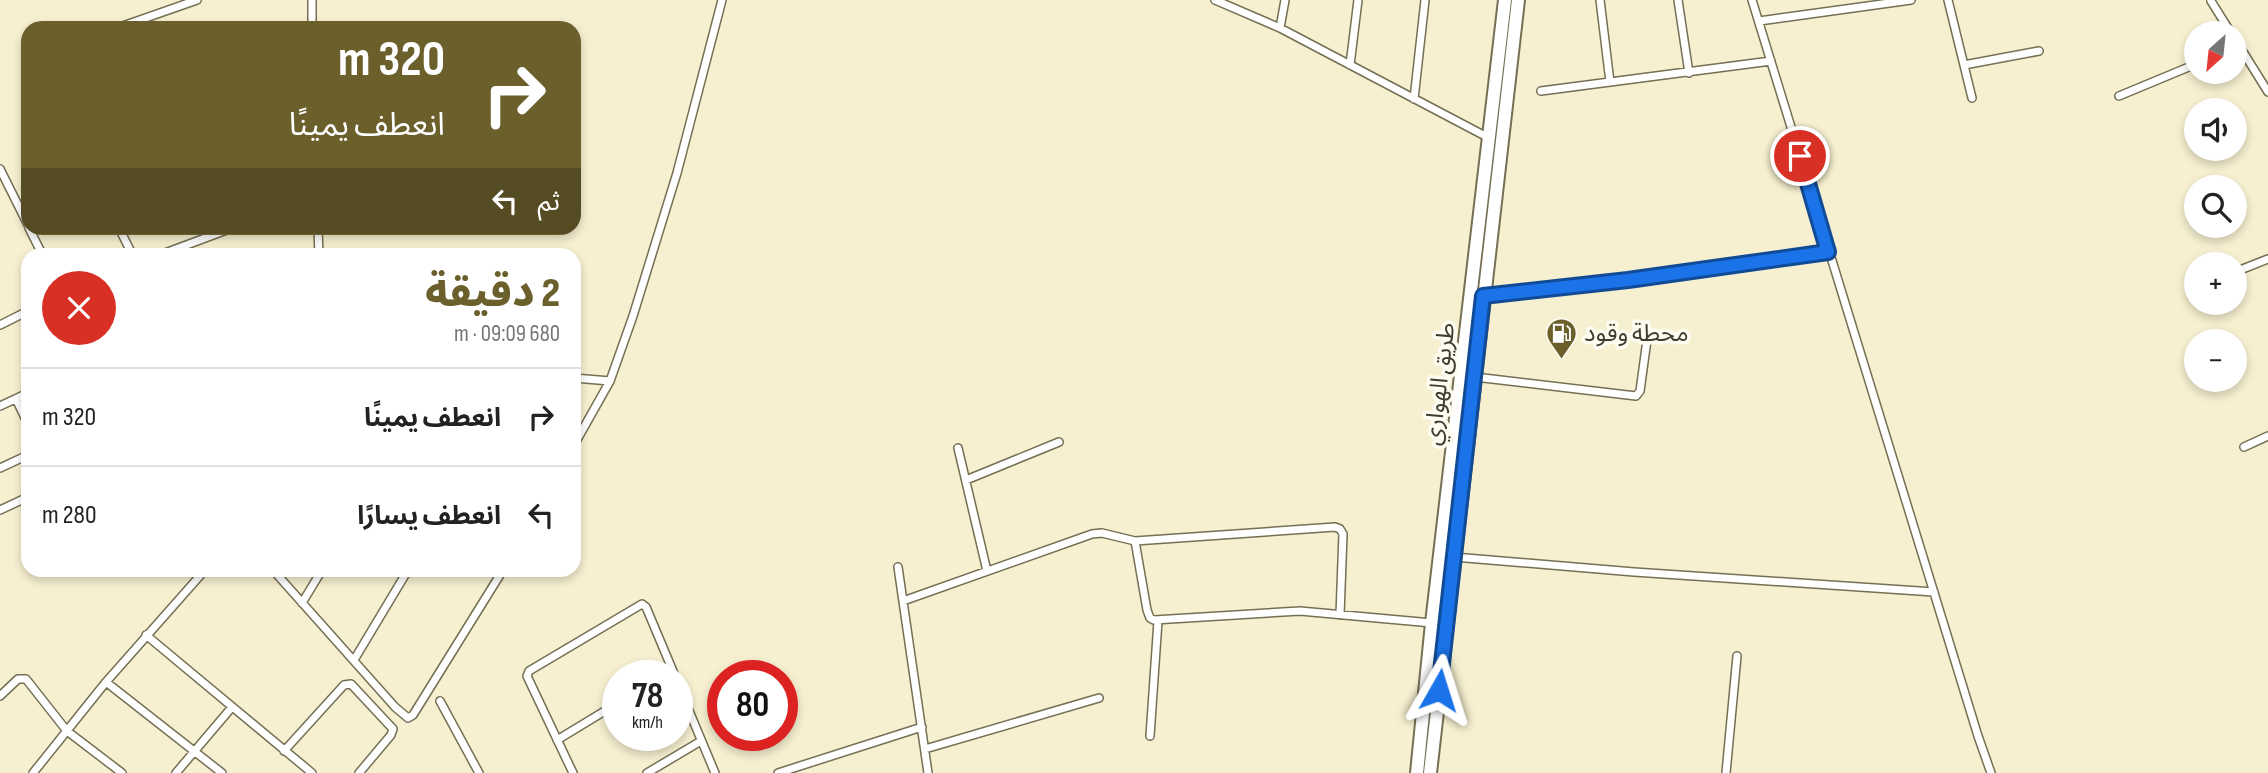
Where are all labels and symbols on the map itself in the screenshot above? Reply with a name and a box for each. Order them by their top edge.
north arrow [2184,21,2247,84]
pin [1770,126,1830,186]
fuel station icon: محطة وقود [1544,316,1578,360]
place label: محطة وقود [1584,319,1689,348]
street label: طريق الهواري [1418,321,1465,448]
position arrow [1402,653,1476,727]
speed limit sign: 80 [707,660,798,751]

